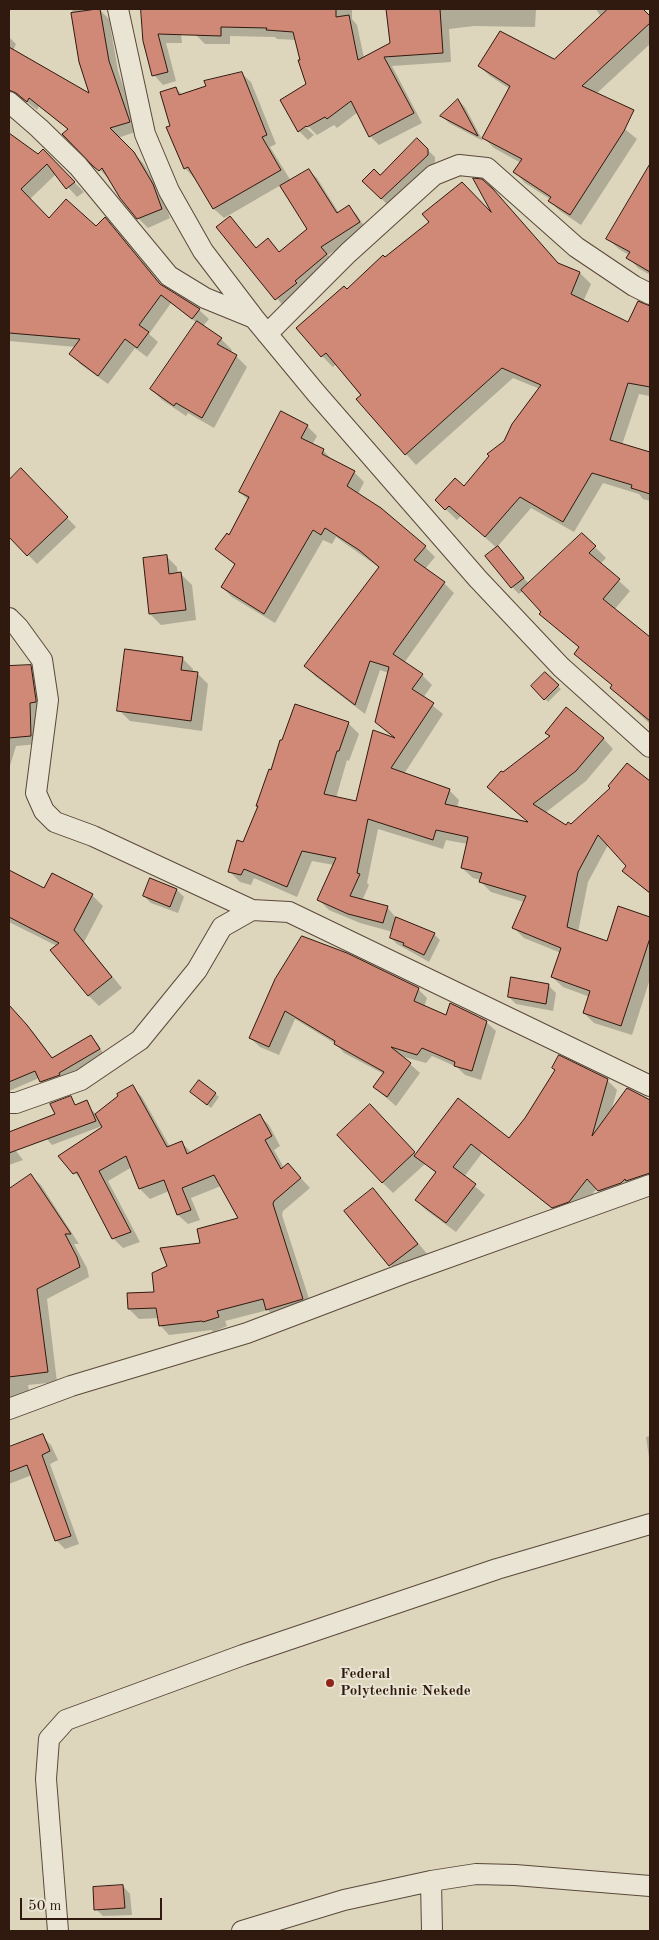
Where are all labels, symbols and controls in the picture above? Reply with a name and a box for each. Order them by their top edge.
place label: Federal Polytechnic Nekede [340,1665,471,1700]
marker: Federal Polytechnic Nekede [324,1677,336,1689]
scale bar [22,1888,165,1920]
text: 50 m [28,1899,62,1914]

